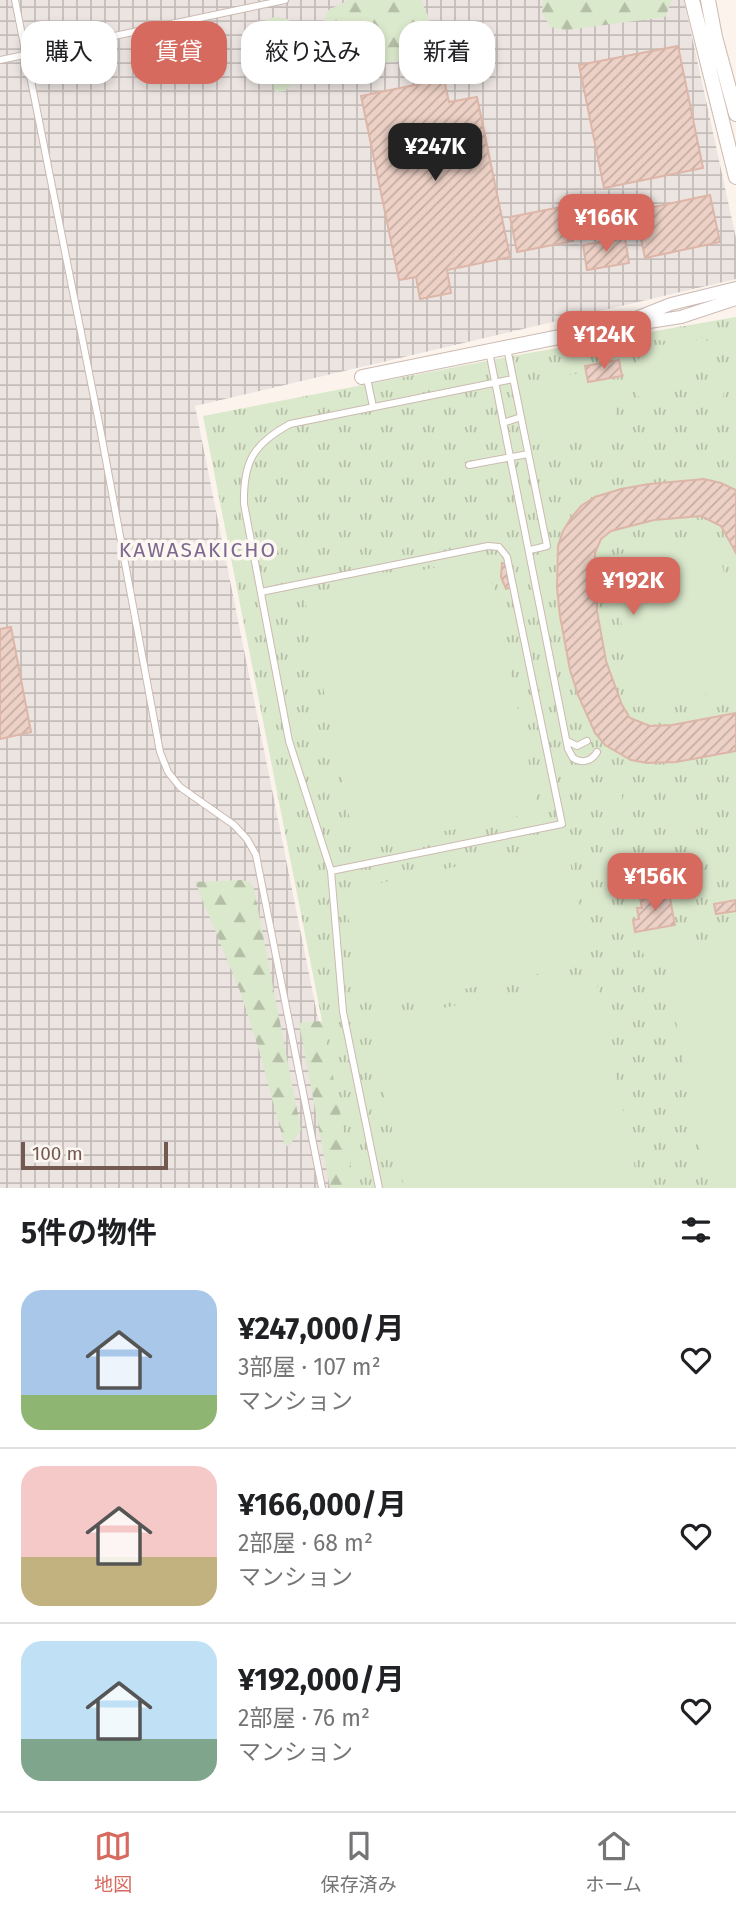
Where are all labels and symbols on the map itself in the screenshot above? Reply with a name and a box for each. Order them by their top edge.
pin: ¥247K [386,124,484,183]
pin: ¥166K [557,194,655,254]
pin: ¥124K [555,312,653,371]
district label: KAWASAKICHO [119,537,277,563]
pin: ¥192K [584,558,682,617]
pin: ¥156K [606,853,704,913]
scale bar [21,1139,168,1171]

